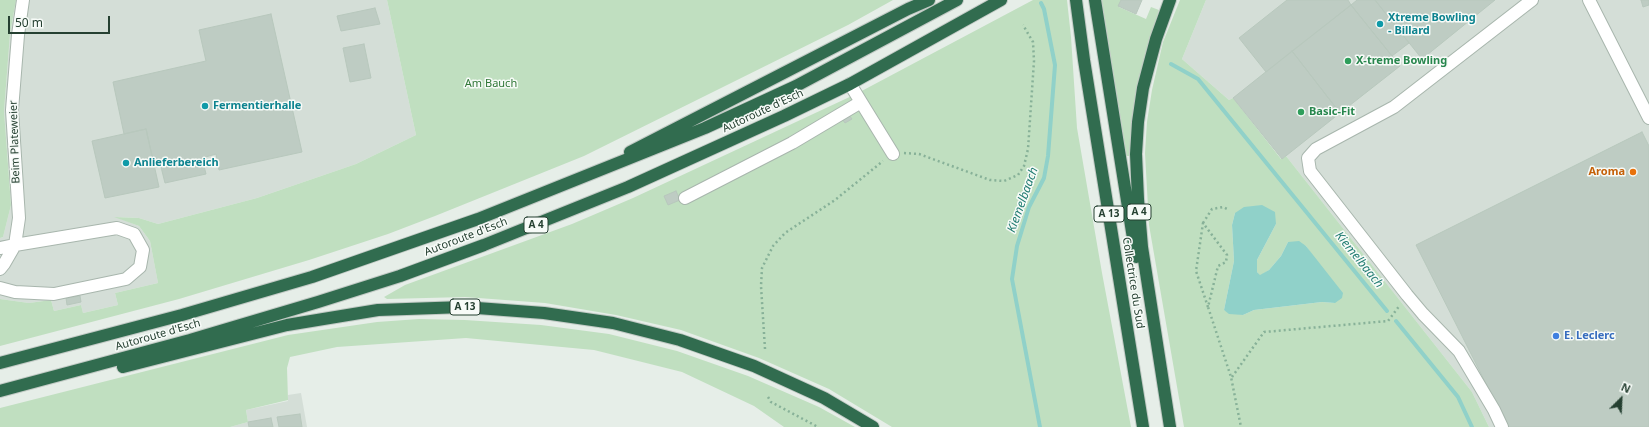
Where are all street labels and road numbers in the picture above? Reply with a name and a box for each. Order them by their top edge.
street label: Autoroute d'Esch [720,86,806,136]
street label: Beim Plateweier [7,100,23,184]
road number: A 4 [1127,204,1151,220]
road number: A 13 [1094,206,1124,222]
street label: Autoroute d'Esch [423,215,509,259]
road number: A 4 [524,217,548,233]
street label: Collectrice du Sud [1119,236,1147,330]
road number: A 13 [450,299,480,315]
street label: Autoroute d'Esch [114,317,202,353]

